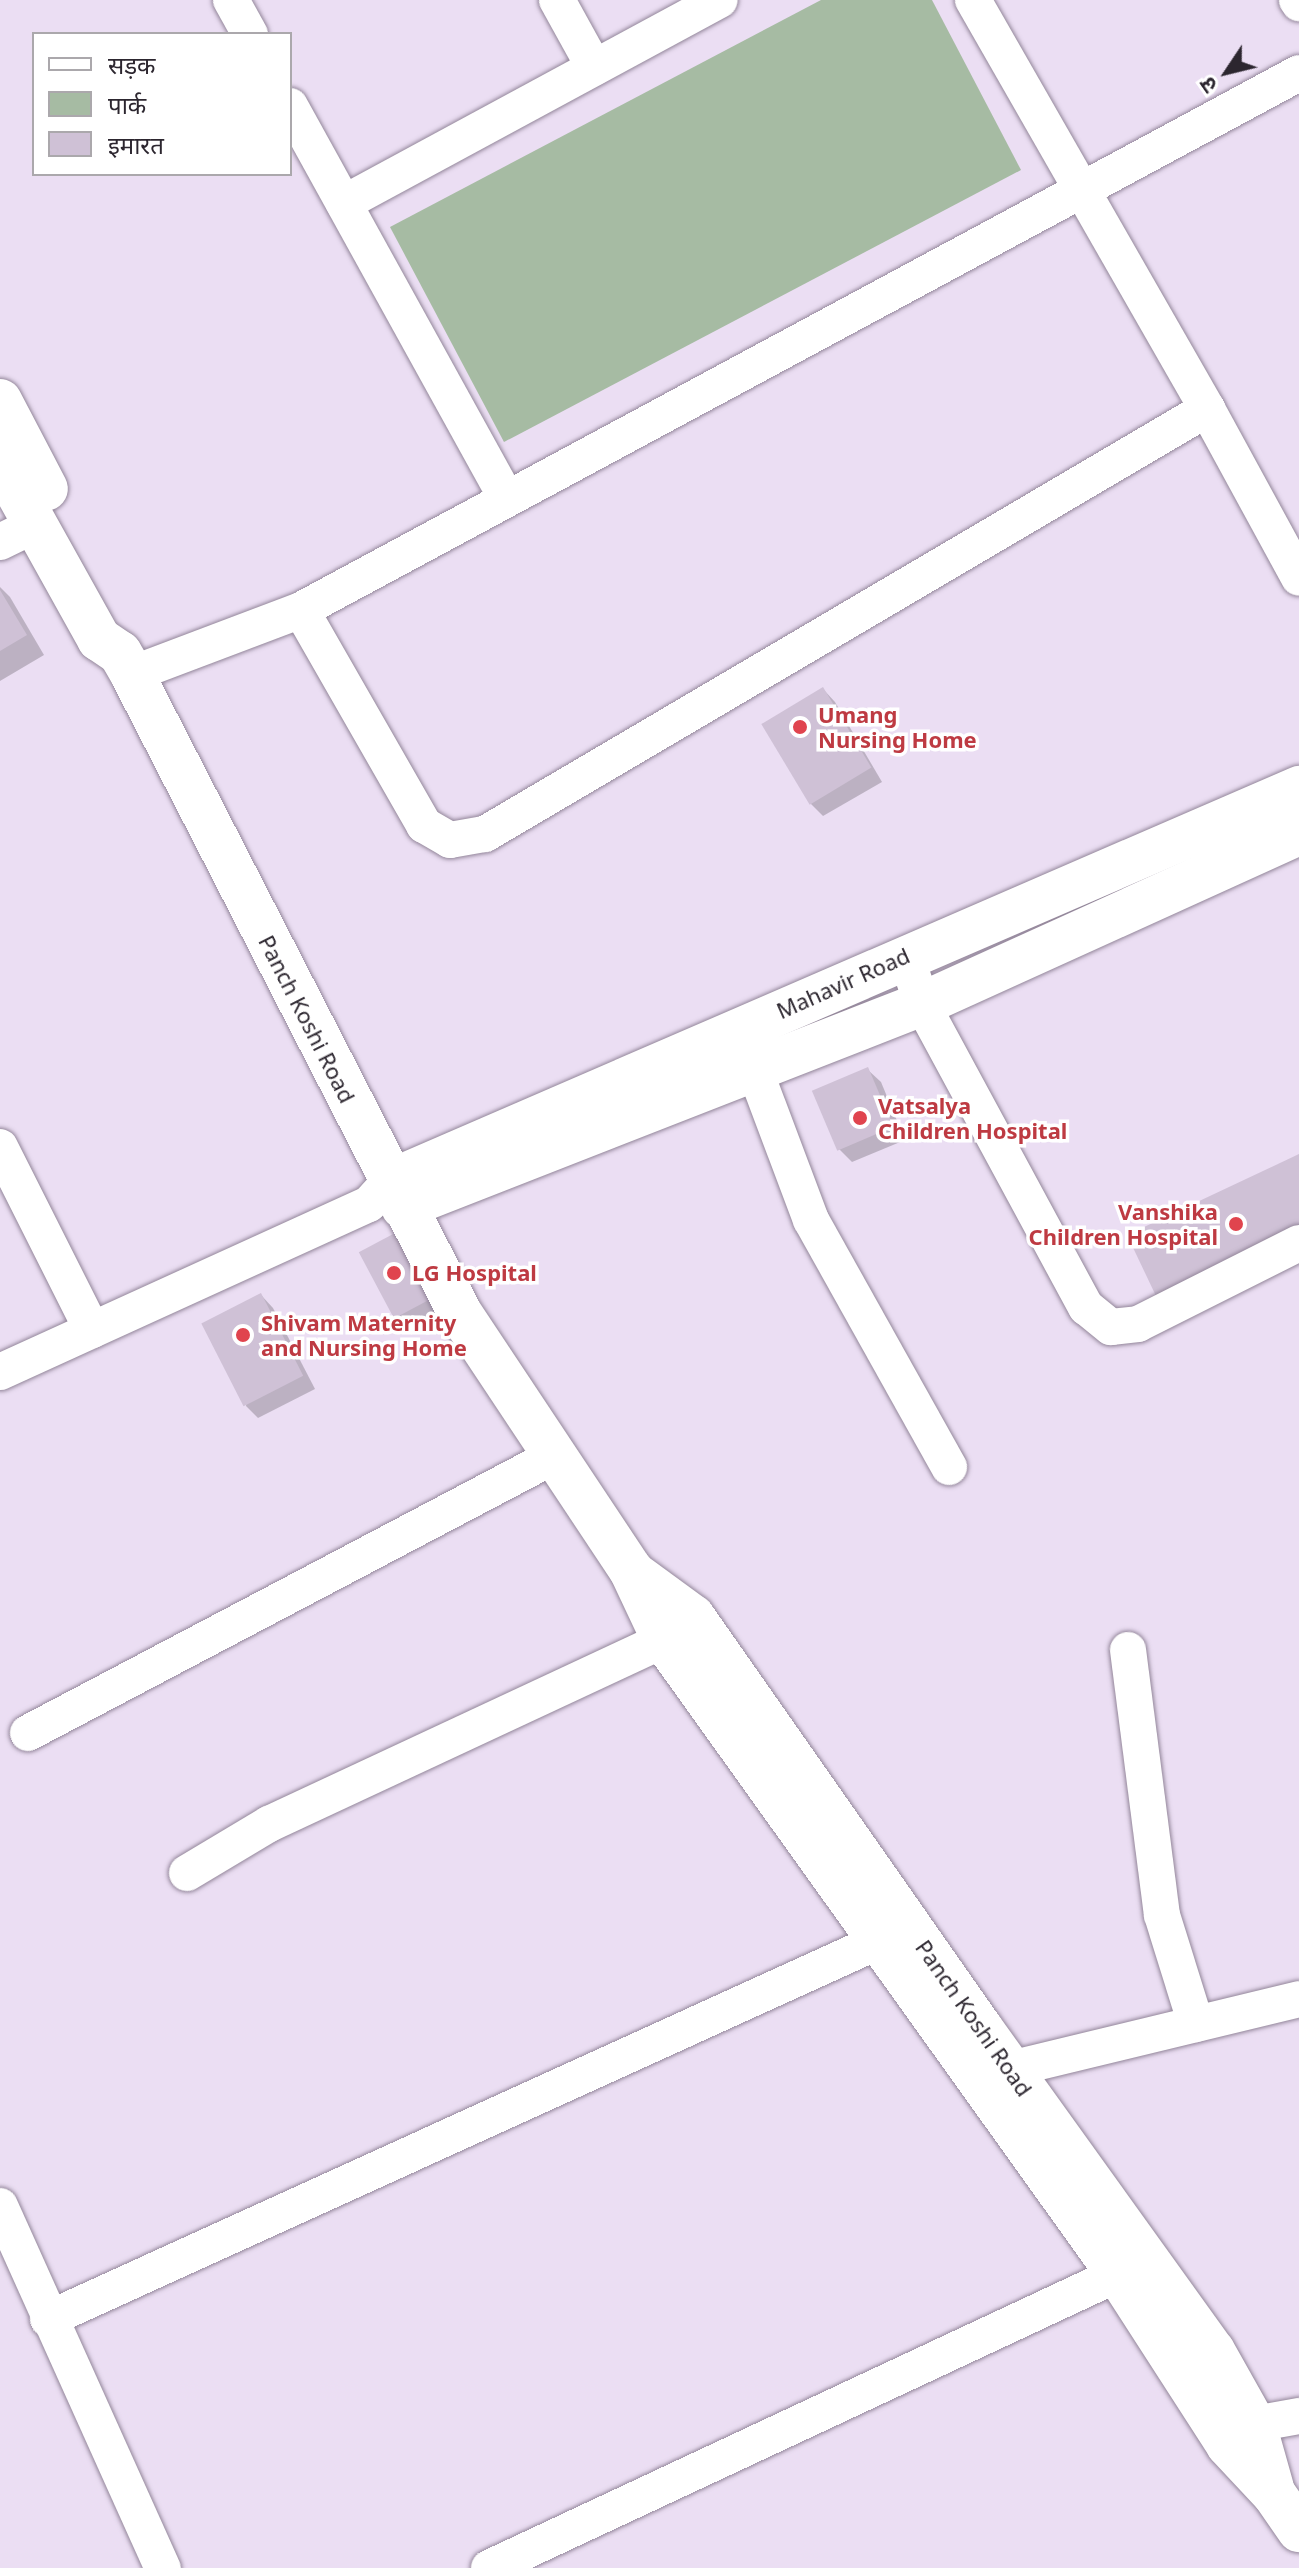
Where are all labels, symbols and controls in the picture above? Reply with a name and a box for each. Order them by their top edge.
legend [32,32,292,176]
north arrow [1187,32,1267,112]
text: सड़क [108,48,156,81]
text: उ [1191,72,1223,100]
text: पार्क [108,88,146,121]
text: इमारत [108,128,164,161]
place label: Umang Nursing Home [818,701,977,752]
marker: Umang Nursing Home [789,716,811,738]
street label: Panch Koshi Road [253,931,361,1107]
street label: Mahavir Road [772,942,914,1024]
place label: Vatsalya Children Hospital [878,1092,1067,1144]
marker: Vatsalya Children Hospital [849,1107,871,1129]
place label: Vanshika Children Hospital [1029,1198,1218,1250]
marker: Vanshika Children Hospital [1225,1213,1247,1235]
place label: LG Hospital [412,1260,537,1286]
marker: LG Hospital [383,1262,405,1284]
place label: Shivam Maternity and Nursing Home [261,1309,467,1360]
marker: Shivam Maternity and Nursing Home [232,1324,254,1346]
street label: Panch Koshi Road [910,1935,1038,2101]

